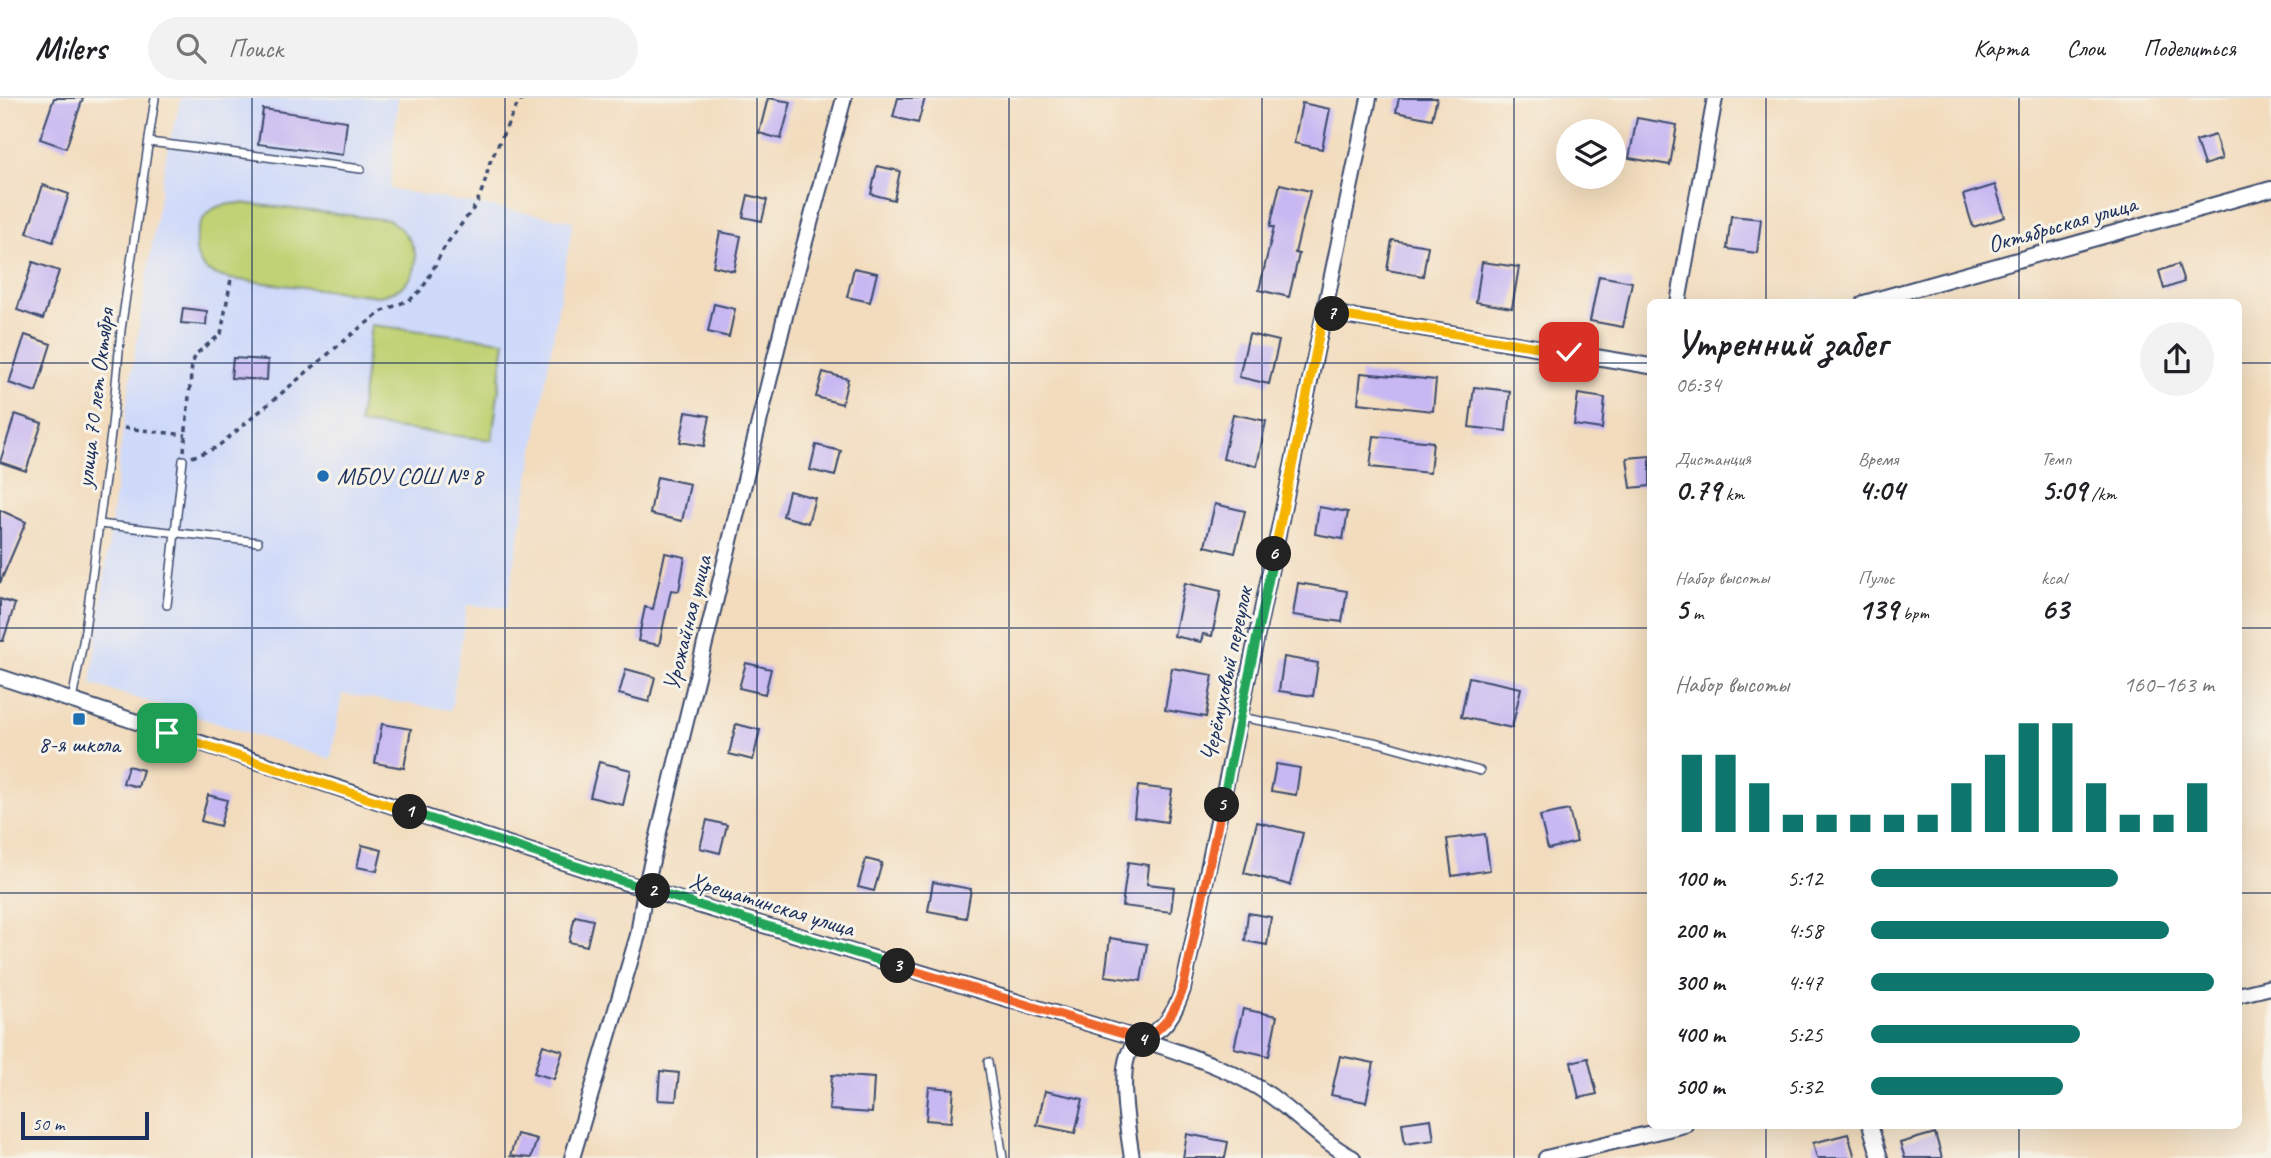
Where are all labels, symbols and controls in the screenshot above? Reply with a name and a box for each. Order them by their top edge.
search box [148,17,638,80]
text: Milers [35,27,106,69]
icon: search [172,29,210,67]
text: Поиск [228,32,283,65]
text: Карта [1974,33,2028,63]
text: Слои [2066,33,2105,63]
text: Поделиться [2143,33,2236,63]
map controls [1556,119,1626,189]
button: layers [1556,119,1626,189]
street label: Октябрьская улица [1984,188,2142,260]
pin: 7 [1314,296,1350,332]
text: 7 [1327,301,1336,325]
street label: улица 70 лет Октября [69,305,121,491]
text: Утренний забег [1675,320,1887,367]
pin [1539,322,1599,382]
button: share [2140,322,2214,396]
icon: check [1550,333,1588,371]
text: 06:34 [1675,370,1721,399]
text: Дистанция [1675,447,1751,471]
text: Время [1858,447,1898,471]
text: Темп [2041,447,2072,471]
place label: МБОУ СОШ № 8 [337,461,485,491]
marker: МБОУ СОШ № 8 [315,468,331,484]
text: 0.79 [1675,471,1721,509]
text: 4:04 [1858,471,1904,509]
text: 5:09 [2041,471,2087,509]
text: km [1721,482,1744,506]
text: /km [2087,482,2116,506]
pin: 6 [1256,536,1292,572]
text: 6 [1269,541,1278,565]
street label: Урожайная улица [656,551,719,694]
text: Набор высоты [1675,566,1769,590]
text: Пульс [1858,566,1895,590]
text: kcal [2041,566,2066,590]
street label: Черёмуховый переулок [1193,582,1260,764]
text: 5 [1675,590,1688,628]
text: 139 [1858,590,1898,628]
text: 63 [2041,590,2069,628]
text: m [1688,601,1703,625]
text: bpm [1898,601,1929,625]
text: Набор высоты [1675,670,1789,699]
text: 160–163 m [2123,670,2214,699]
pin [137,703,197,763]
marker: 8-я школа [71,711,87,727]
icon: arrive [148,714,186,752]
place label: 8-я школа [38,729,122,759]
pin: 5 [1204,788,1240,822]
text: 5 [1217,792,1226,816]
pin: 1 [392,794,428,830]
text: 1 [405,799,414,823]
text: 100 m [1675,864,1725,893]
text: 5:12 [1787,864,1823,893]
street label: Хрещатинская улица [686,865,859,944]
pin: 2 [636,874,670,908]
text: 2 [648,878,657,902]
text: 200 m [1675,916,1725,945]
text: 4:58 [1787,916,1823,945]
pin: 3 [880,948,916,984]
text: 3 [893,953,902,977]
text: 300 m [1675,968,1725,997]
text: 4:47 [1787,968,1823,997]
text: 400 m [1675,1020,1725,1049]
text: 5:25 [1787,1020,1823,1049]
pin: 4 [1126,1023,1160,1058]
text: 4 [1138,1027,1147,1051]
text: 500 m [1675,1072,1724,1101]
text: 5:32 [1787,1072,1823,1101]
scale bar [21,1109,149,1141]
text: 50 m [32,1112,64,1136]

